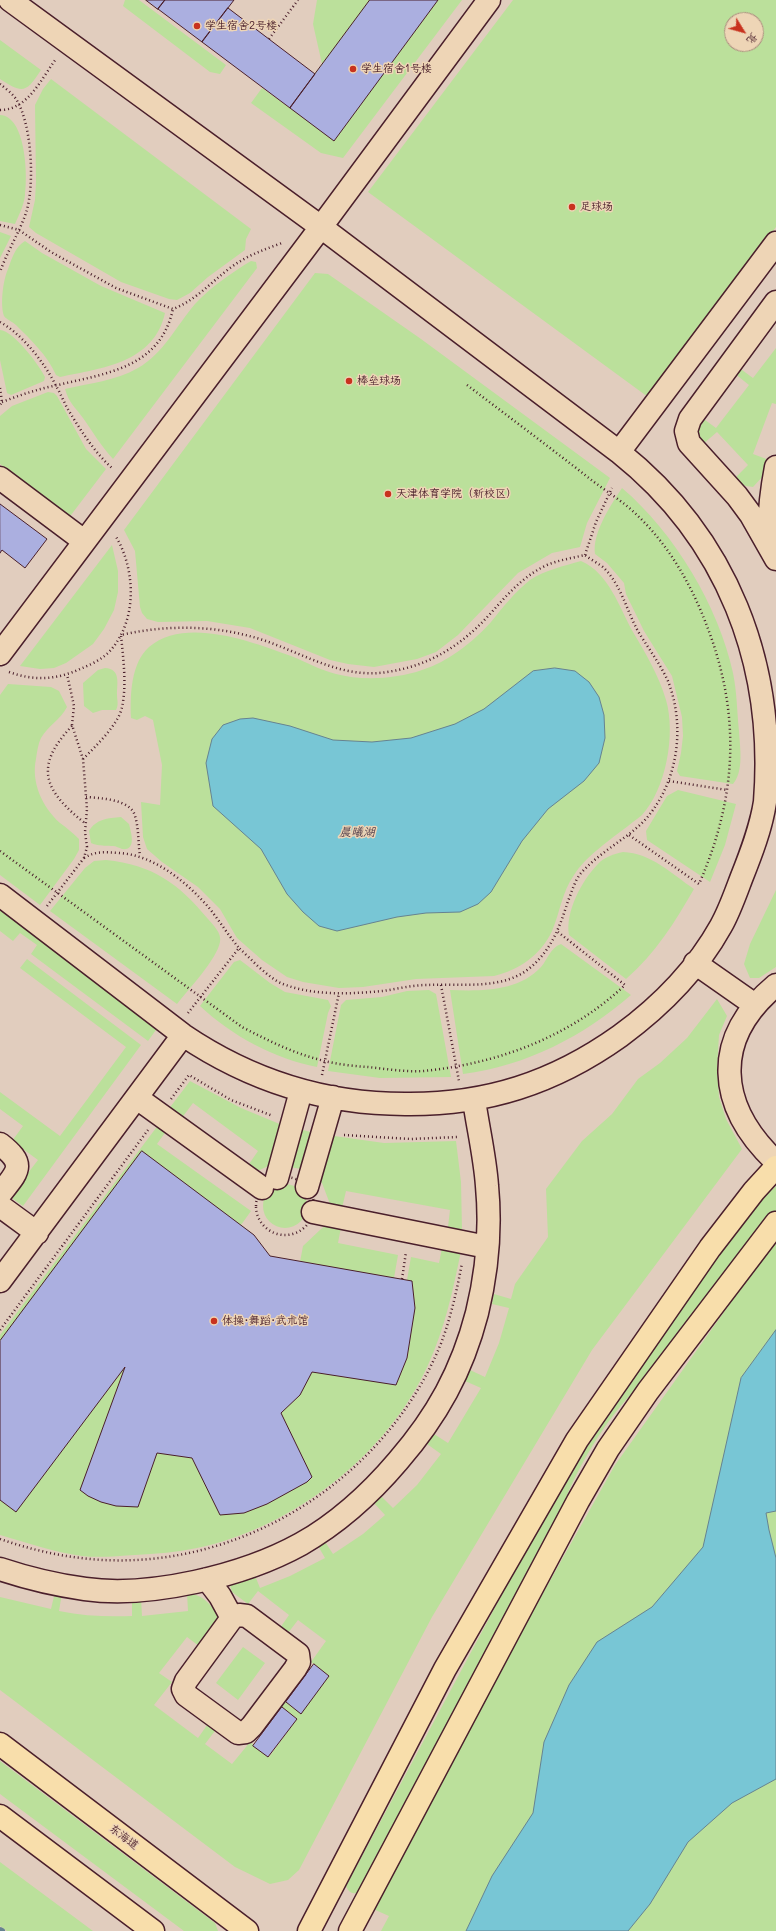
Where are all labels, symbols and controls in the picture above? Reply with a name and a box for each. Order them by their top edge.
north arrow [724,12,764,52]
place label: 学生宿舍2号楼 [205,19,277,33]
marker: 学生宿舍2号楼 [192,21,202,31]
text: 北 [744,30,762,48]
place label: 学生宿舍1号楼 [361,62,432,76]
marker: 学生宿舍1号楼 [348,64,358,74]
place label: 足球场 [580,200,613,214]
marker: 足球场 [567,202,577,212]
place label: 棒垒球场 [357,374,401,388]
marker: 棒垒球场 [344,376,354,386]
place label: 天津体育学院（新校区） [396,487,517,501]
marker: 天津体育学院（新校区） [383,489,393,499]
water label: 晨曦湖 [339,825,375,839]
place label: 体操·舞蹈·武术馆 [222,1314,309,1328]
marker: 体操·舞蹈·武术馆 [209,1316,219,1326]
street label: 东海道 [107,1822,141,1852]

